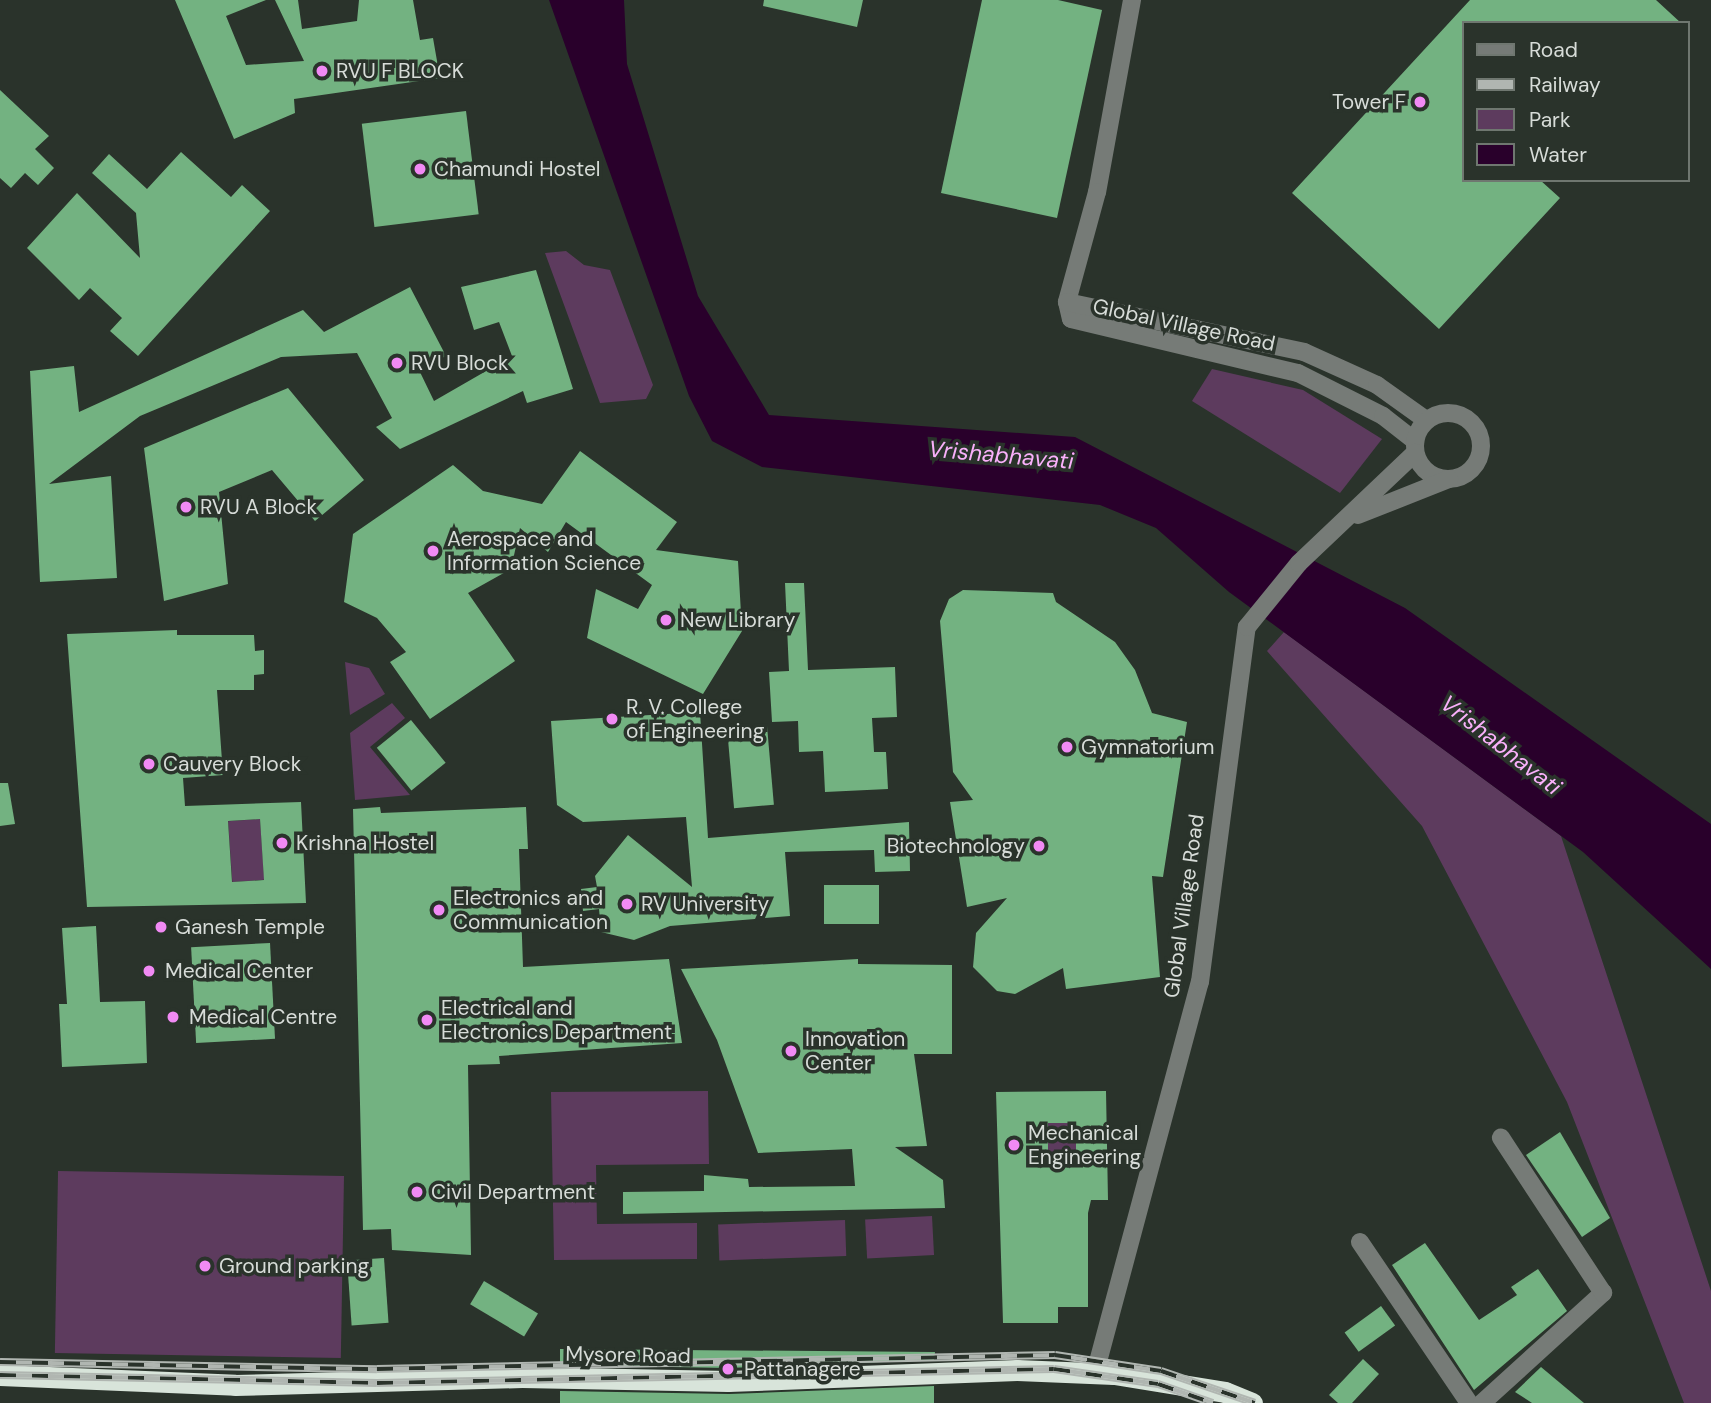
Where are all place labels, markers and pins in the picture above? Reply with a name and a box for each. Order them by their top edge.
place label: RVU F BLOCK [336,58,464,84]
marker: RVU F BLOCK [314,63,330,79]
place label: Tower F [1332,89,1406,115]
marker: Tower F [1412,94,1428,110]
place label: Chamundi Hostel [434,156,601,182]
marker: Chamundi Hostel [412,161,428,177]
place label: RVU Block [411,350,509,376]
marker: RVU Block [389,355,405,371]
place label: RVU A Block [200,494,317,520]
marker: RVU A Block [178,499,194,515]
place label: Aerospace and Information Science [447,526,641,576]
marker: Aerospace and Information Science [425,543,441,559]
place label: New Library [680,607,796,633]
marker: New Library [658,612,674,628]
place label: R. V. College of Engineering [626,694,764,744]
marker: R. V. College of Engineering [604,711,620,727]
place label: Gymnatorium [1081,734,1214,760]
marker: Gymnatorium [1059,739,1075,755]
place label: Cauvery Block [163,751,301,777]
marker: Cauvery Block [141,756,157,772]
place label: Krishna Hostel [296,830,434,856]
place label: Biotechnology [887,833,1025,859]
marker: Krishna Hostel [274,835,290,851]
marker: Biotechnology [1031,838,1047,854]
place label: Electronics and Communication [453,885,608,935]
place label: RV University [641,891,769,917]
marker: RV University [619,896,635,912]
marker: Electronics and Communication [431,902,447,918]
place label: Ganesh Temple [175,914,325,940]
marker: Ganesh Temple [153,919,169,935]
place label: Medical Center [165,958,313,984]
marker: Medical Center [139,961,159,981]
place label: Electrical and Electronics Department [441,995,672,1045]
place label: Medical Centre [189,1004,337,1030]
marker: Medical Centre [163,1007,183,1027]
marker: Electrical and Electronics Department [419,1012,435,1028]
place label: Innovation Center [805,1026,905,1076]
marker: Innovation Center [783,1043,799,1059]
place label: Mechanical Engineering [1028,1120,1141,1170]
marker: Mechanical Engineering [1006,1137,1022,1153]
place label: Civil Department [431,1179,595,1205]
marker: Civil Department [409,1184,425,1200]
place label: Ground parking [219,1253,369,1279]
marker: Ground parking [197,1258,213,1274]
place label: Pattanagere [744,1356,861,1382]
marker: Pattanagere [718,1359,738,1379]

